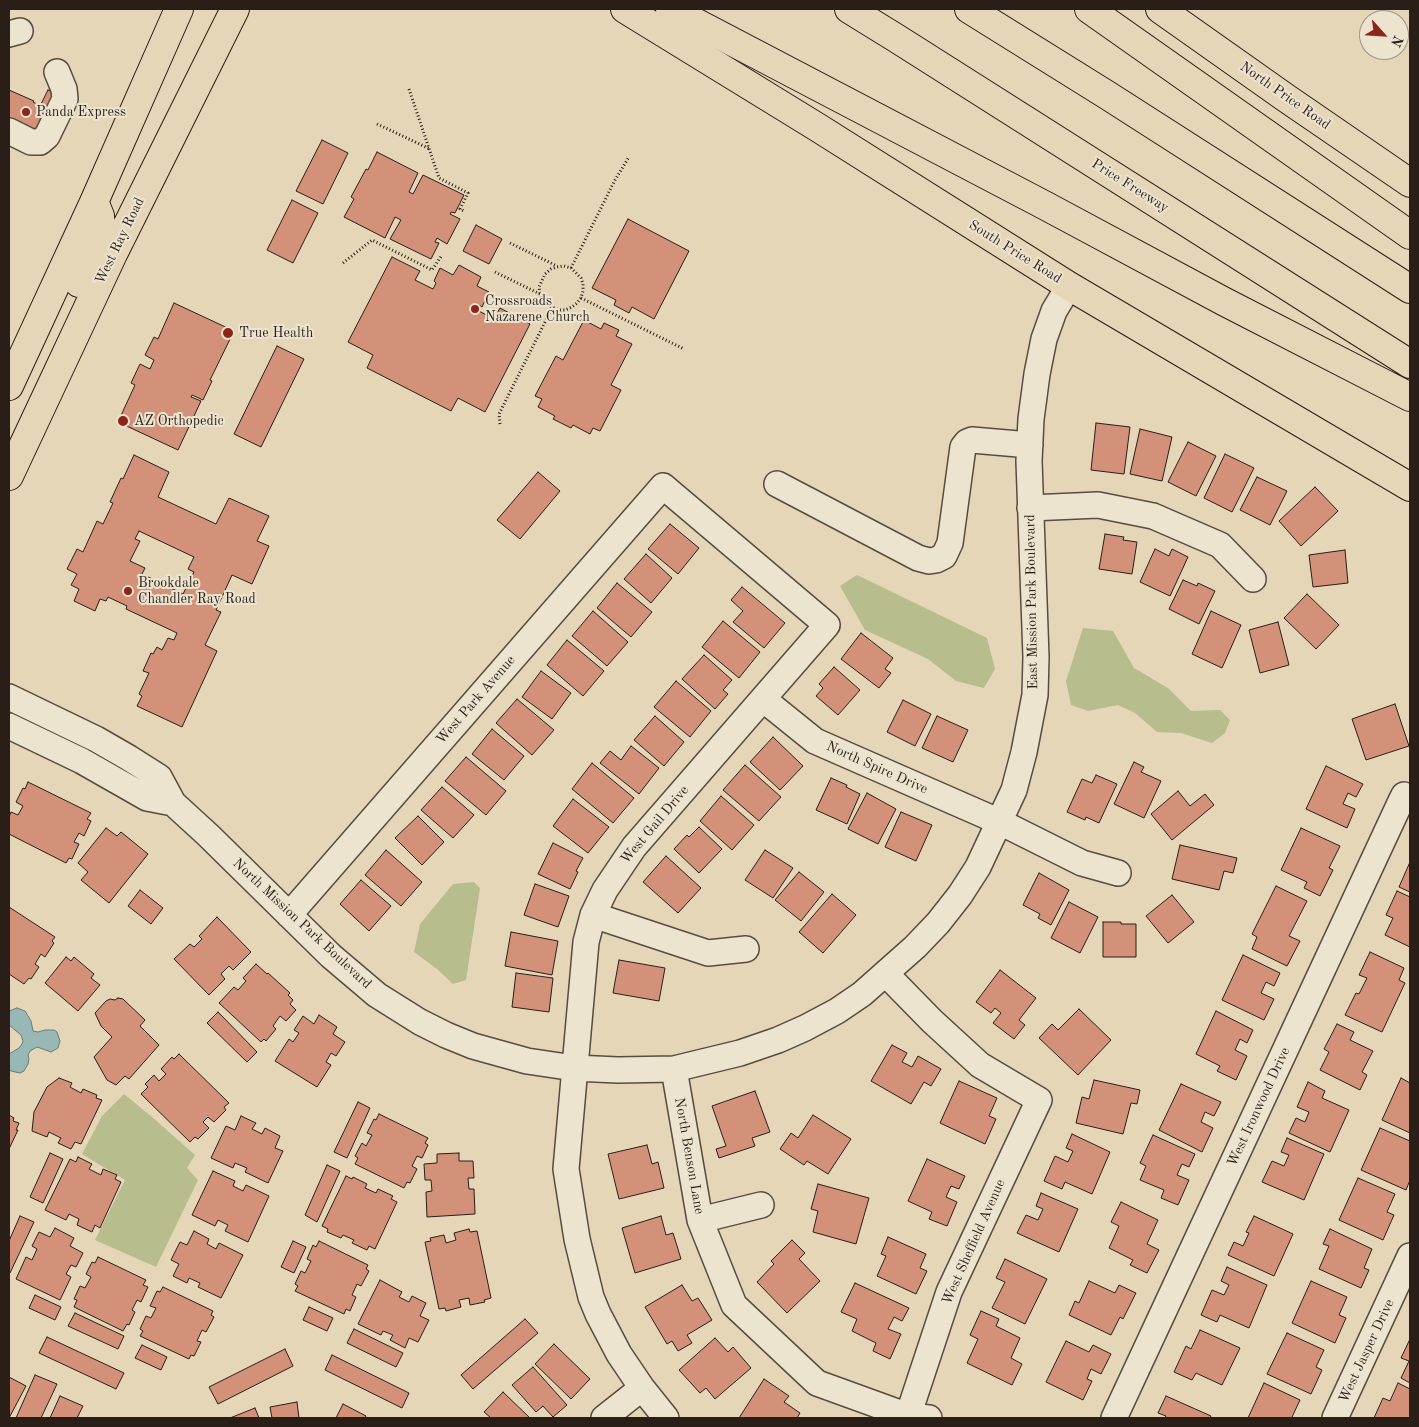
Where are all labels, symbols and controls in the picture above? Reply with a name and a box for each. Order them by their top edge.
north arrow [1359,10,1409,60]
text: N [1388,33,1405,49]
street label: North Price Road [1237,59,1333,133]
place label: Panda Express [36,104,126,120]
marker: Panda Express [20,106,32,118]
street label: Price Freeway [1088,156,1172,216]
street label: West Ray Road [92,195,148,287]
street label: South Price Road [966,217,1064,287]
place label: Crossroads Nazarene Church [485,293,590,326]
marker: Crossroads Nazarene Church [469,303,481,315]
place label: True Health [239,325,313,341]
marker: True Health [221,326,235,340]
place label: AZ Orthopedic [134,413,224,429]
marker: AZ Orthopedic [116,414,130,428]
street label: East Mission Park Boulevard [1022,514,1042,690]
place label: Brookdale Chandler Ray Road [138,575,256,608]
marker: Brookdale Chandler Ray Road [122,585,134,597]
street label: West Park Avenue [433,652,519,748]
street label: North Spire Drive [824,738,930,798]
street label: West Gail Drive [617,782,693,868]
street label: North Mission Park Boulevard [229,855,375,993]
street label: West Ironwood Drive [1224,1045,1294,1169]
street label: North Benson Lane [670,1096,708,1216]
street label: West Sheffield Avenue [939,1177,1009,1307]
street label: West Jasper Drive [1336,1296,1398,1406]

